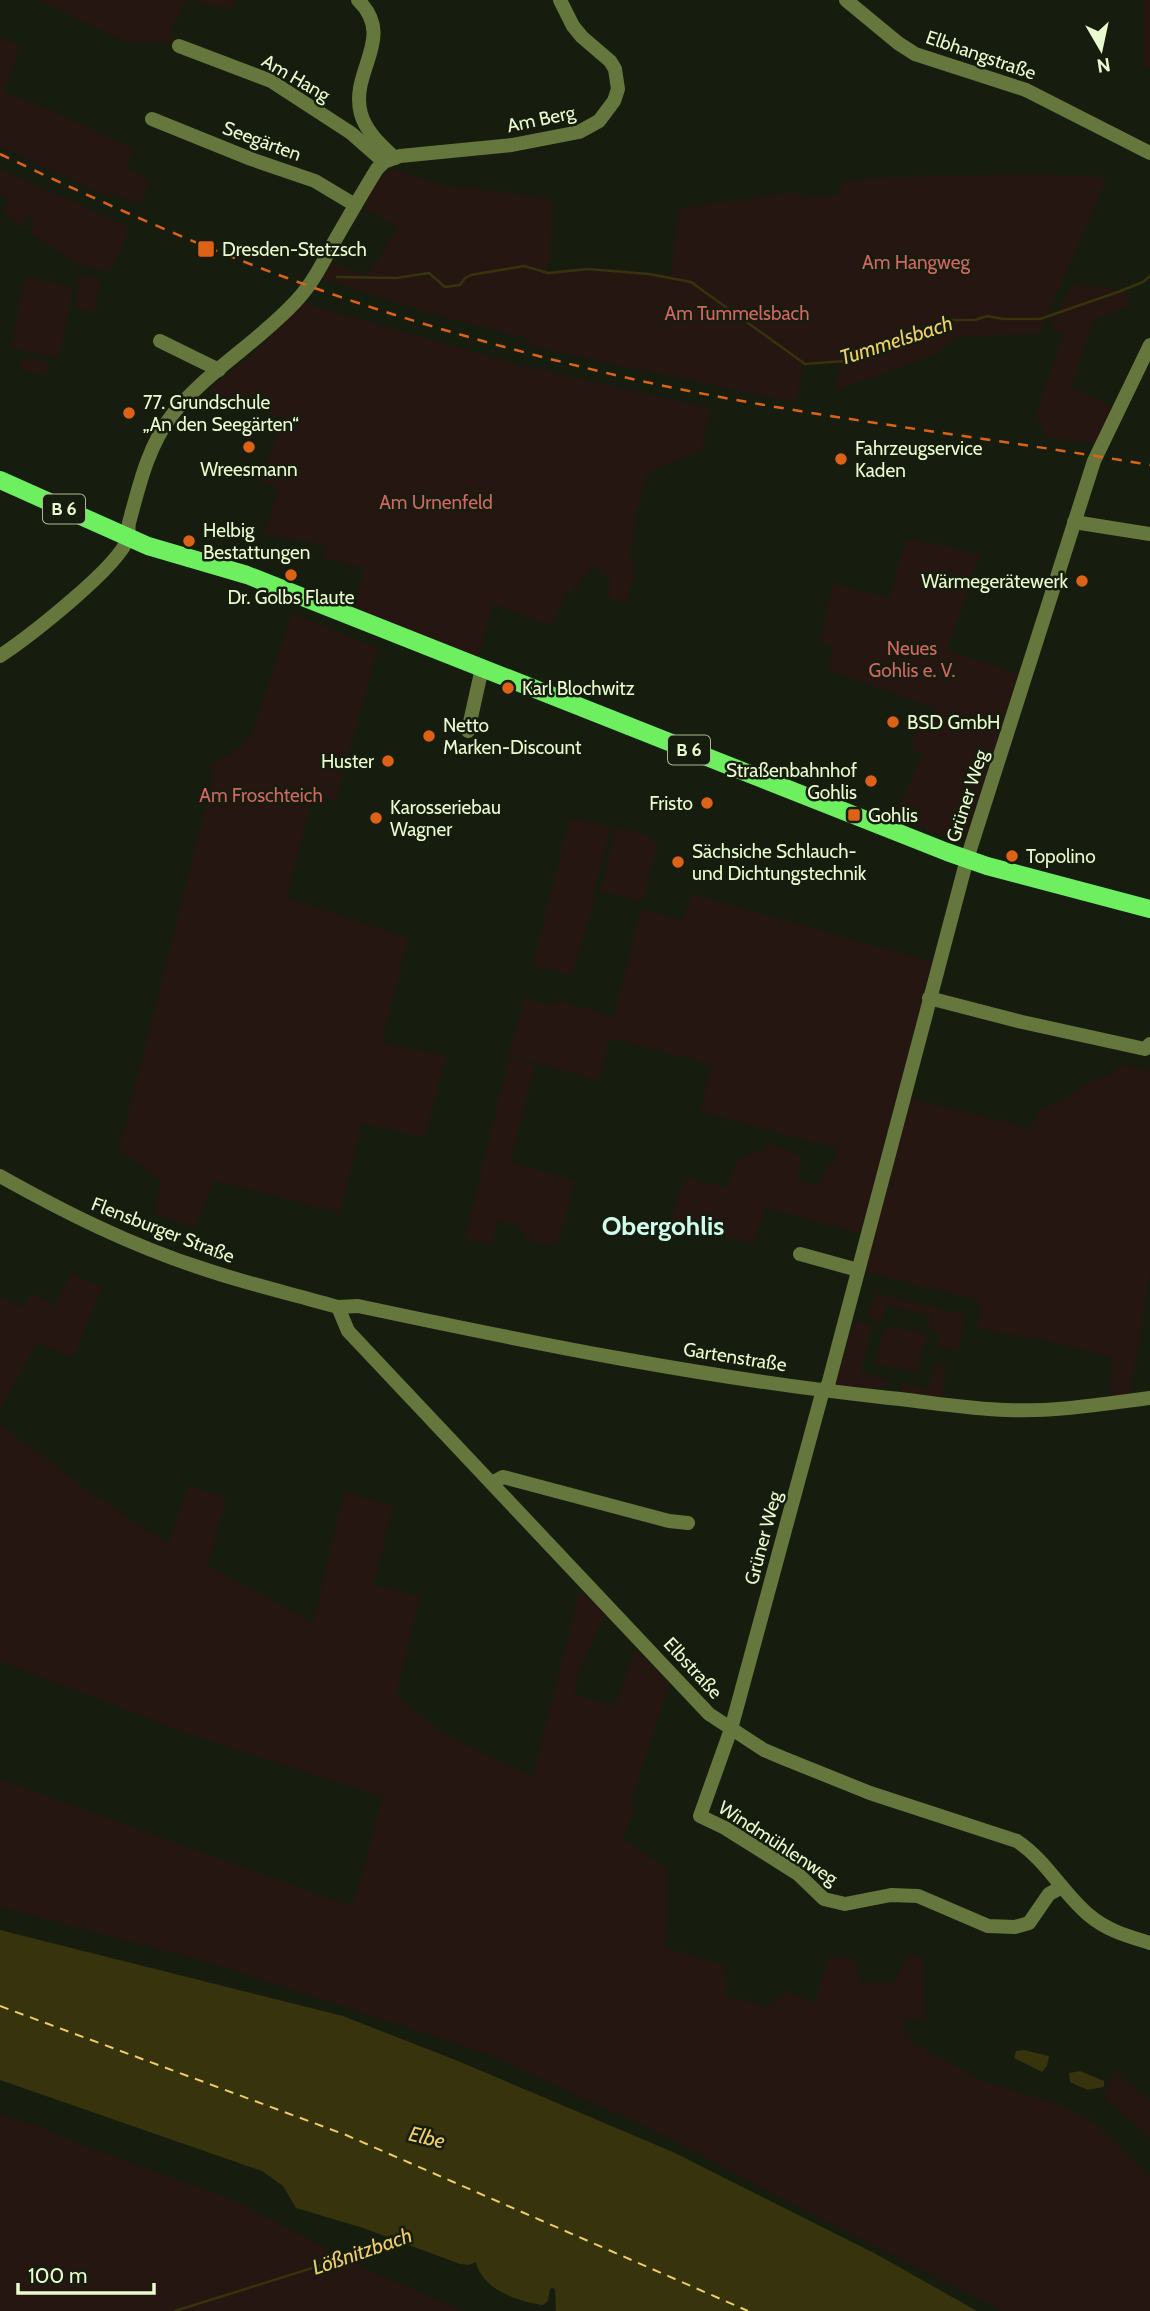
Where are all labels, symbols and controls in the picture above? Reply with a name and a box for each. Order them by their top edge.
north arrow [1066,14,1136,84]
street label: Elbhangstraße [923,25,1039,85]
street label: Am Hang [258,49,335,107]
text: N [1095,53,1112,78]
street label: Am Berg [505,100,578,137]
street label: Seegärten [220,116,304,166]
place label: Dresden-Stetzsch [222,238,367,261]
marker: Dresden-Stetzsch [196,239,216,259]
park label: Am Hangweg [862,251,971,274]
park label: Am Tummelsbach [664,302,810,325]
water label: Tummelsbach [836,310,956,370]
place label: 77. Grundschule „An den Seegärten“ [143,391,299,436]
marker: 77. Grundschule „An den Seegärten“ [121,405,137,421]
place label: Fahrzeugservice Kaden [855,437,983,482]
marker: Wreesmann [241,439,257,455]
marker: Fahrzeugservice Kaden [833,451,849,467]
place label: Wreesmann [200,458,298,481]
park label: Am Urnenfeld [379,491,493,514]
road number: B 6 [43,494,85,524]
place label: Helbig Bestattungen [203,519,310,564]
marker: Helbig Bestattungen [181,533,197,549]
marker: Dr. Golbs Flaute [283,567,299,583]
place label: Wärmegerätewerk [921,570,1068,593]
marker: Wärmegerätewerk [1074,573,1090,589]
place label: Dr. Golbs Flaute [227,586,355,609]
park label: Neues Gohlis e. V. [869,637,955,682]
place label: Karl Blochwitz [522,677,635,700]
marker: Karl Blochwitz [500,680,516,696]
place label: BSD GmbH [907,711,1000,734]
place label: Netto Marken-Discount [443,714,582,759]
marker: BSD GmbH [885,714,901,730]
marker: Netto Marken-Discount [421,728,437,744]
road number: B 6 [668,736,710,764]
street label: Grüner Weg [941,746,993,845]
place label: Huster [321,750,374,773]
marker: Huster [380,753,396,769]
place label: Straßenbahnhof Gohlis [726,759,858,804]
marker: Straßenbahnhof Gohlis [863,773,879,789]
park label: Am Froschteich [199,784,323,807]
place label: Fristo [649,792,693,815]
marker: Fristo [699,795,715,811]
place label: Karosseriebau Wagner [390,796,501,841]
place label: Gohlis [868,804,918,827]
marker: Gohlis [846,807,862,823]
marker: Karosseriebau Wagner [368,810,384,826]
place label: Sächsiche Schlauch- und Dichtungstechnik [692,840,867,885]
place label: Topolino [1026,845,1096,868]
marker: Topolino [1004,848,1020,864]
marker: Sächsiche Schlauch- und Dichtungstechnik [670,854,686,870]
street label: Flensburger Straße [88,1192,238,1268]
district label: Obergohlis [602,1210,724,1242]
street label: Gartenstraße [682,1337,789,1377]
street label: Grüner Weg [740,1488,787,1587]
street label: Elbstraße [659,1633,727,1704]
street label: Windmühlenweg [714,1796,842,1890]
water label: Elbe [406,2120,448,2154]
water label: Lößnitzbach [309,2222,415,2280]
scale bar [18,2252,154,2296]
text: 100 m [28,2263,87,2288]

